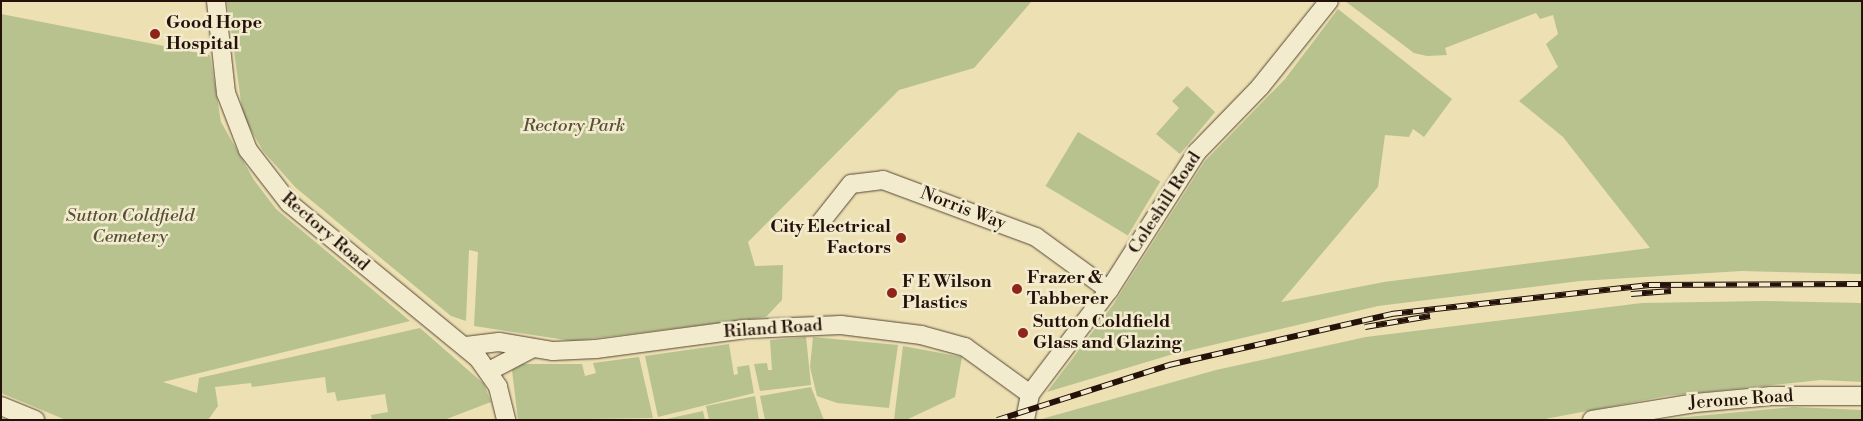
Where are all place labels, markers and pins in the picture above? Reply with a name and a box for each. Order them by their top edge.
place label: Good Hope Hospital [166,13,262,56]
marker: Good Hope Hospital [148,27,162,41]
place label: City Electrical Factors [770,217,891,260]
marker: City Electrical Factors [895,232,907,244]
place label: Frazer & Tabberer [1027,268,1109,310]
place label: F E Wilson Plastics [902,272,992,314]
marker: Frazer & Tabberer [1011,283,1023,295]
marker: F E Wilson Plastics [886,287,898,299]
place label: Sutton Coldfield Glass and Glazing [1033,312,1182,354]
marker: Sutton Coldfield Glass and Glazing [1017,327,1029,339]

